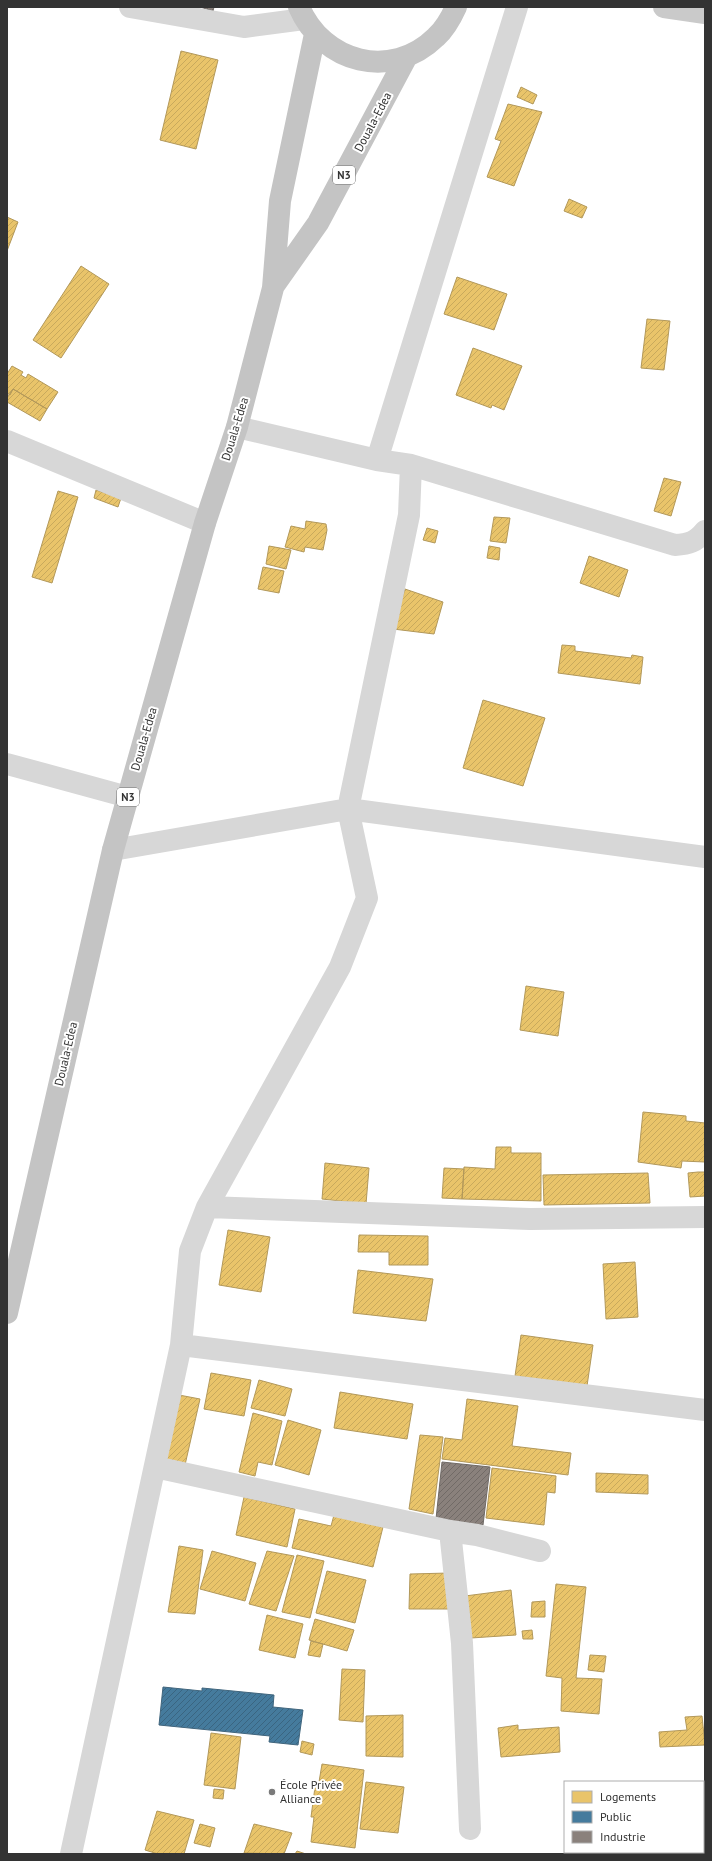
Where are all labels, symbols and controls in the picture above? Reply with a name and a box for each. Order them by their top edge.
street label: Douala-Edea [351,89,395,154]
road number: N3 [333,166,355,184]
street label: Douala-Edea [218,395,251,462]
street label: Douala-Edea [127,705,160,772]
road number: N3 [117,788,139,806]
street label: Douala-Edea [51,1020,80,1087]
place label: École Privée Alliance [280,1777,342,1806]
legend [564,1781,704,1853]
marker: École Privée Alliance [267,1787,277,1797]
text: Logements [600,1789,656,1804]
text: Public [600,1809,632,1824]
text: Industrie [600,1829,646,1844]

